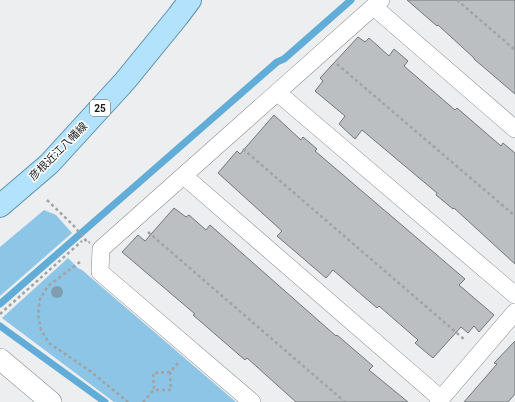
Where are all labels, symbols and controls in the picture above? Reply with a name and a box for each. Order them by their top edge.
road number: 25 [90,100,110,116]
street label: 彦根近江八幡線 [27,120,90,183]

